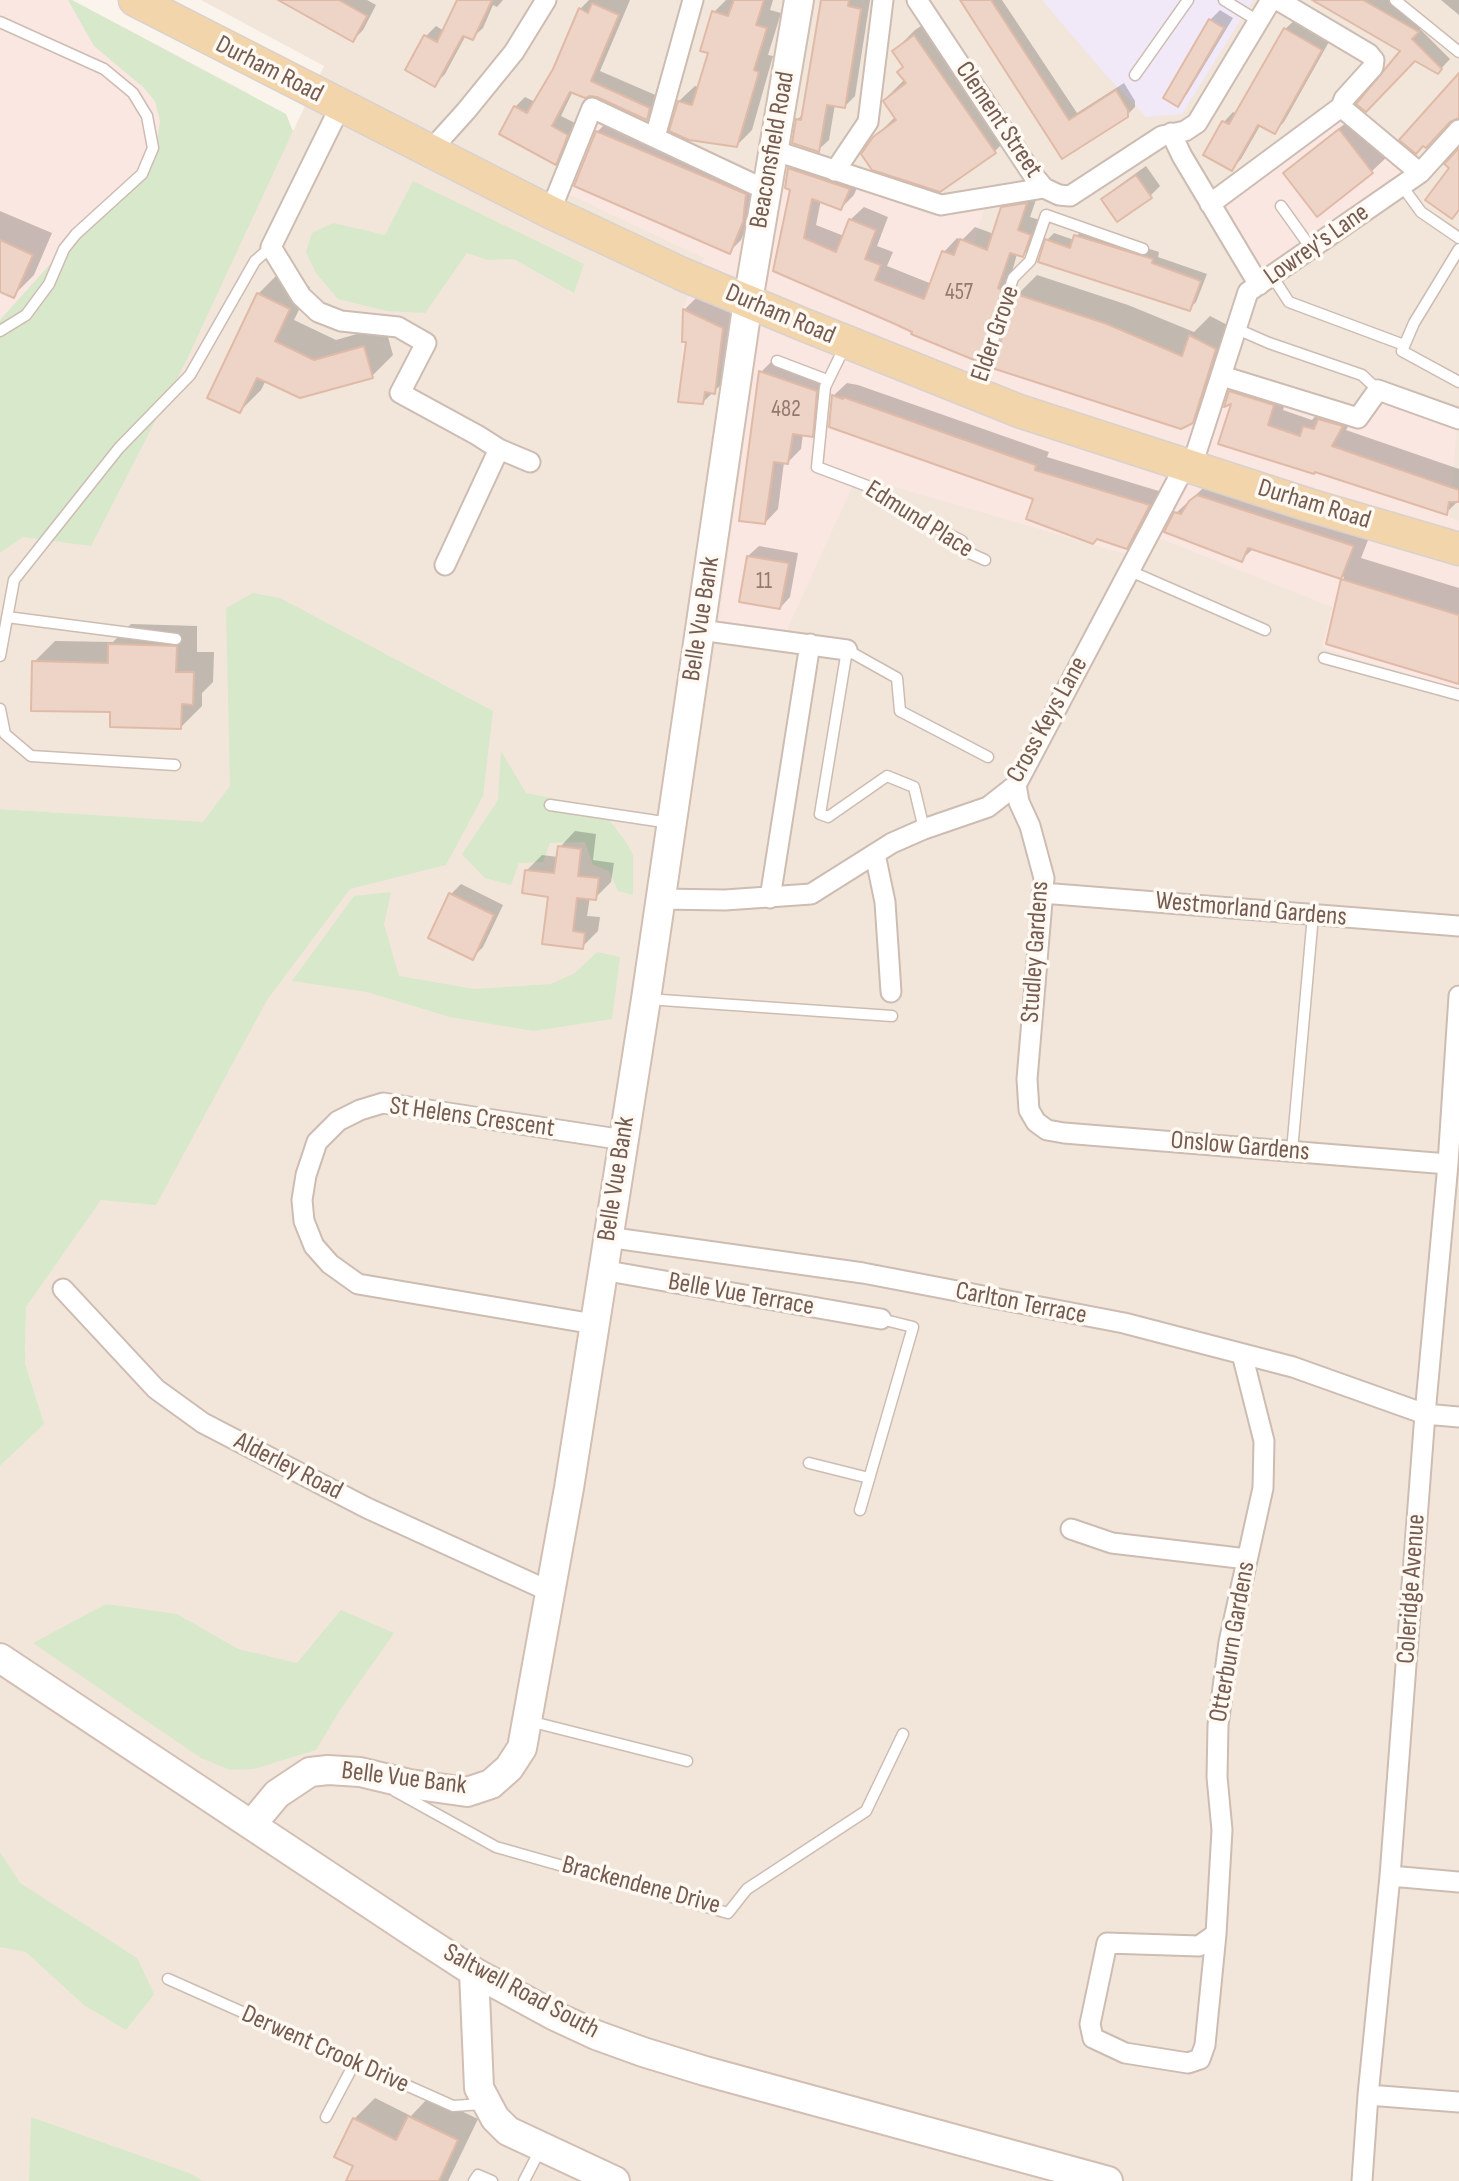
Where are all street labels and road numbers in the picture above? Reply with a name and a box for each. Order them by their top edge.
street label: Durham Road [210,30,328,110]
street label: Clement Street [948,56,1048,184]
street label: Beaconsfield Road [744,69,802,231]
street label: Lowrey's Lane [1259,198,1375,292]
street label: Durham Road [720,278,840,352]
street label: Elder Grove [965,282,1027,386]
street label: Durham Road [1254,473,1374,537]
street label: Edmund Place [859,475,979,565]
street label: Belle Vue Bank [677,554,727,684]
street label: Cross Keys Lane [1001,652,1095,788]
street label: Studley Gardens [1015,880,1057,1024]
street label: Westmorland Gardens [1154,886,1348,934]
street label: St Helens Crescent [388,1091,556,1145]
street label: Belle Vue Bank [592,1114,642,1244]
street label: Onslow Gardens [1169,1125,1311,1169]
street label: Belle Vue Terrace [666,1267,816,1323]
street label: Carlton Terrace [953,1276,1089,1332]
street label: Alderley Road [229,1426,347,1508]
street label: Coleridge Avenue [1391,1513,1433,1665]
street label: Otterburn Gardens [1204,1559,1262,1725]
street label: Belle Vue Bank [340,1756,468,1802]
street label: Brackendene Drive [558,1850,724,1922]
street label: Saltwell Road South [438,1938,604,2046]
street label: Derwent Crook Drive [236,1999,414,2101]

